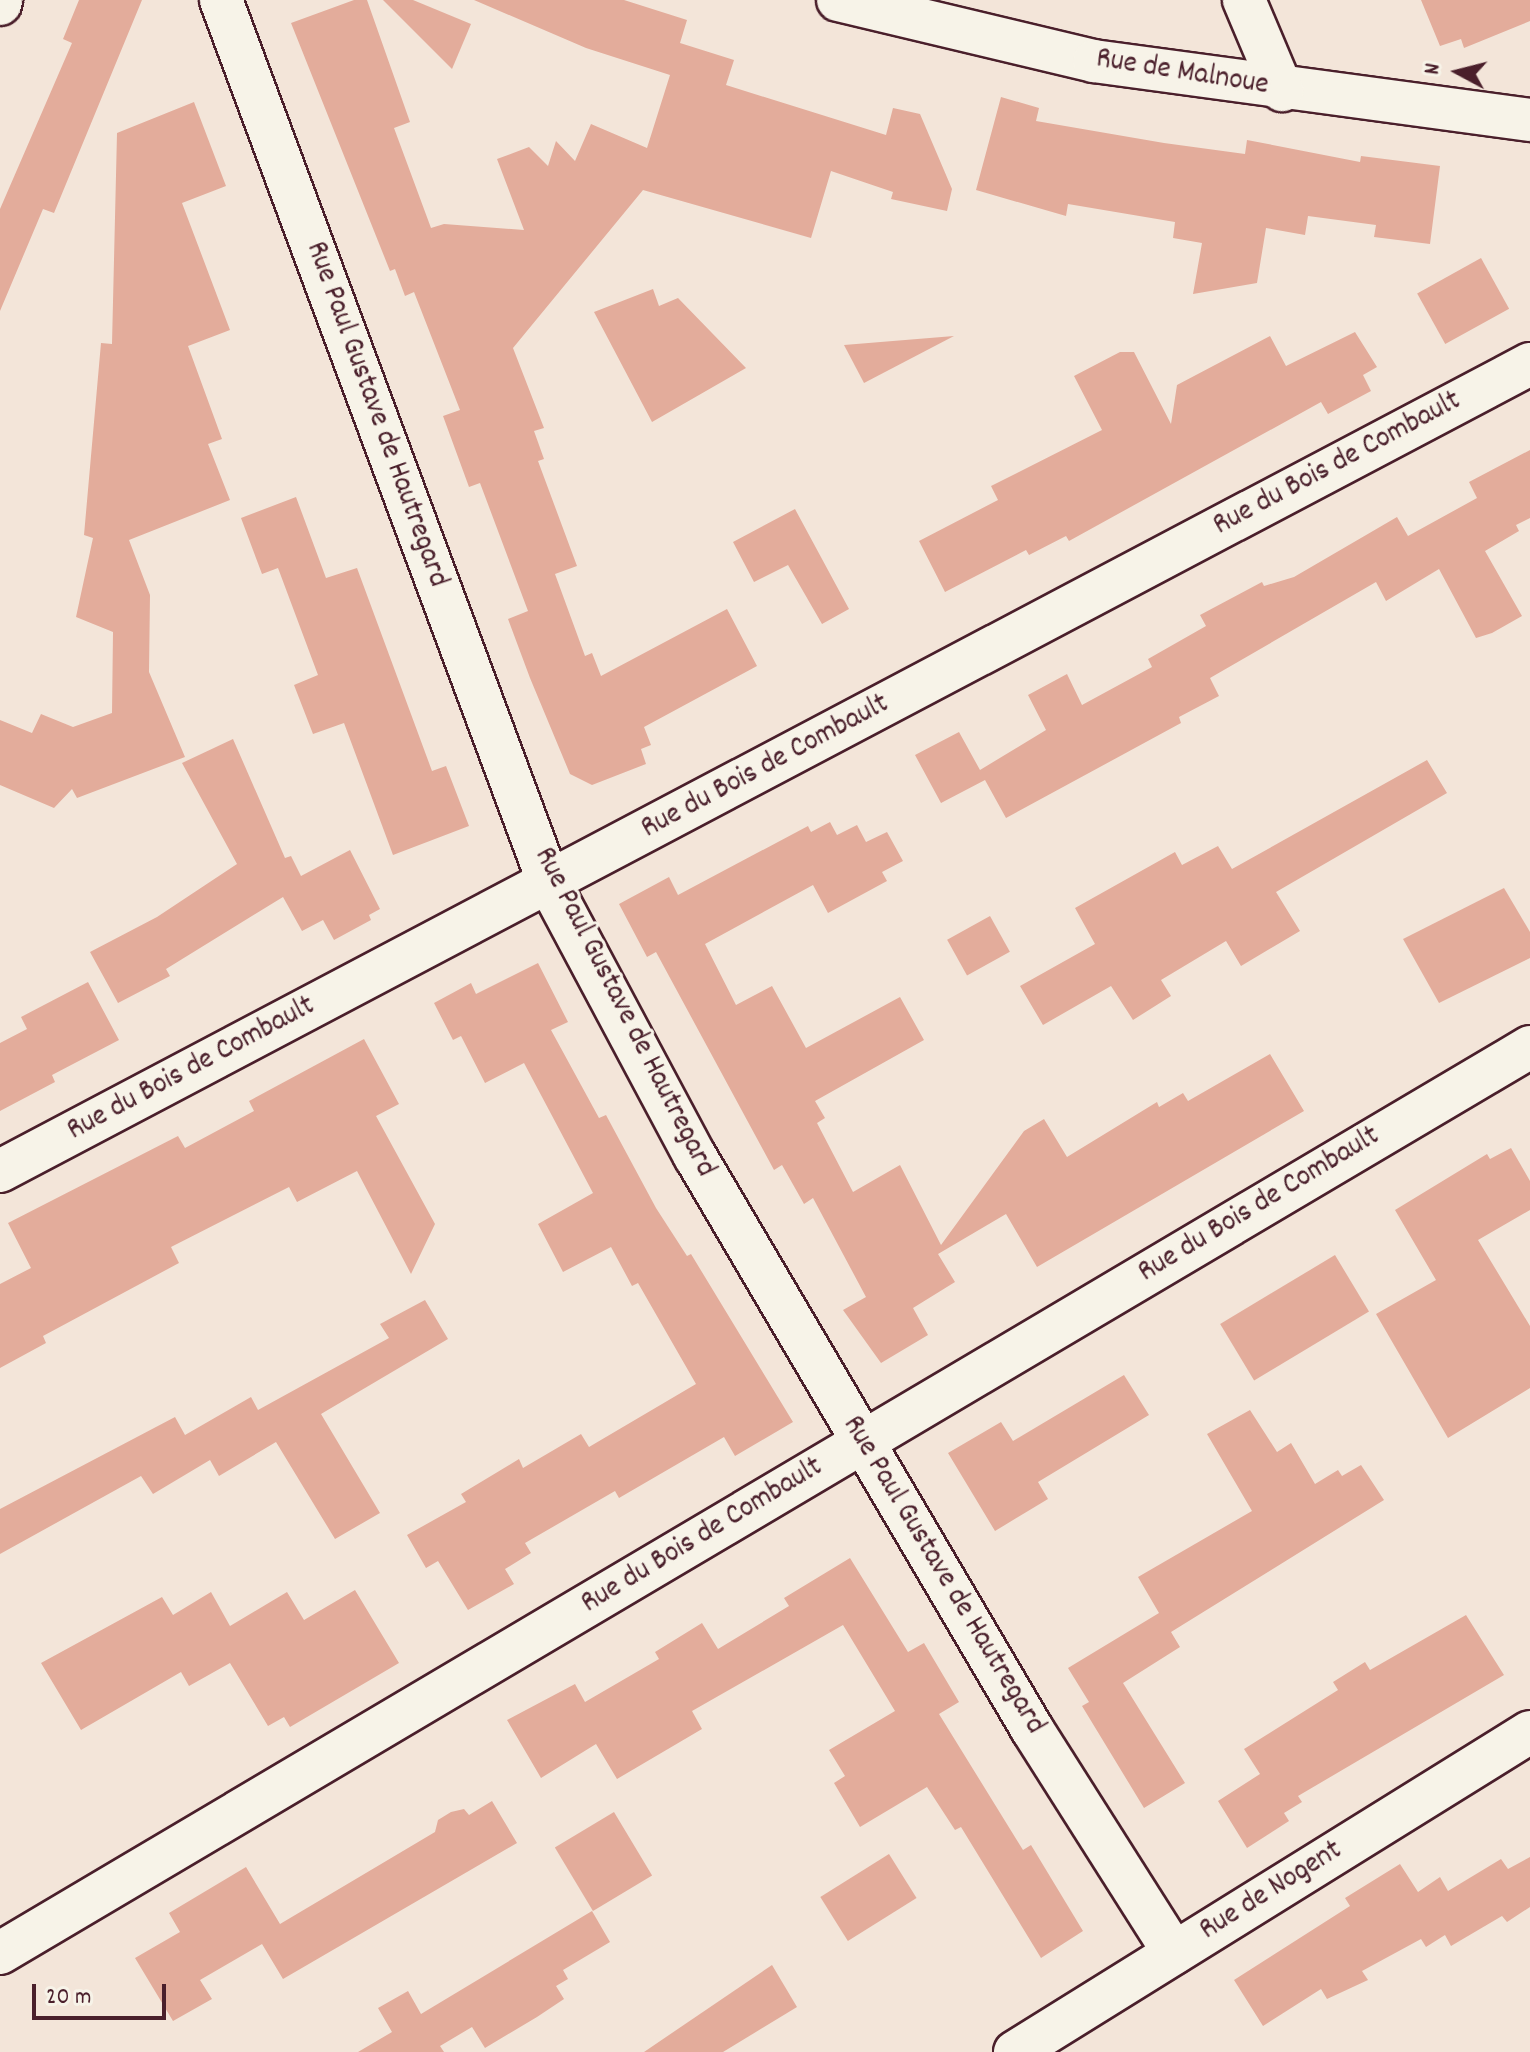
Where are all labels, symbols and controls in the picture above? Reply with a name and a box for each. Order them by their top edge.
north arrow [1418,32,1498,112]
street label: Rue de Malnoue [1093,43,1271,105]
text: N [1418,62,1450,76]
street label: Rue Paul Gustave de Hautregard [296,237,454,593]
street label: Rue du Bois de Combault [1208,385,1468,545]
street label: Rue du Bois de Combault [636,688,896,848]
street label: Rue Paul Gustave de Hautregard [524,842,722,1184]
street label: Rue du Bois de Combault [62,990,322,1150]
street label: Rue du Bois de Combault [1133,1120,1387,1292]
street label: Rue Paul Gustave de Hautregard [833,1410,1051,1742]
street label: Rue du Bois de Combault [576,1451,830,1623]
street label: Rue de Nogent [1194,1834,1350,1950]
scale bar [36,1968,170,2018]
text: 20 m [46,1981,92,2015]

